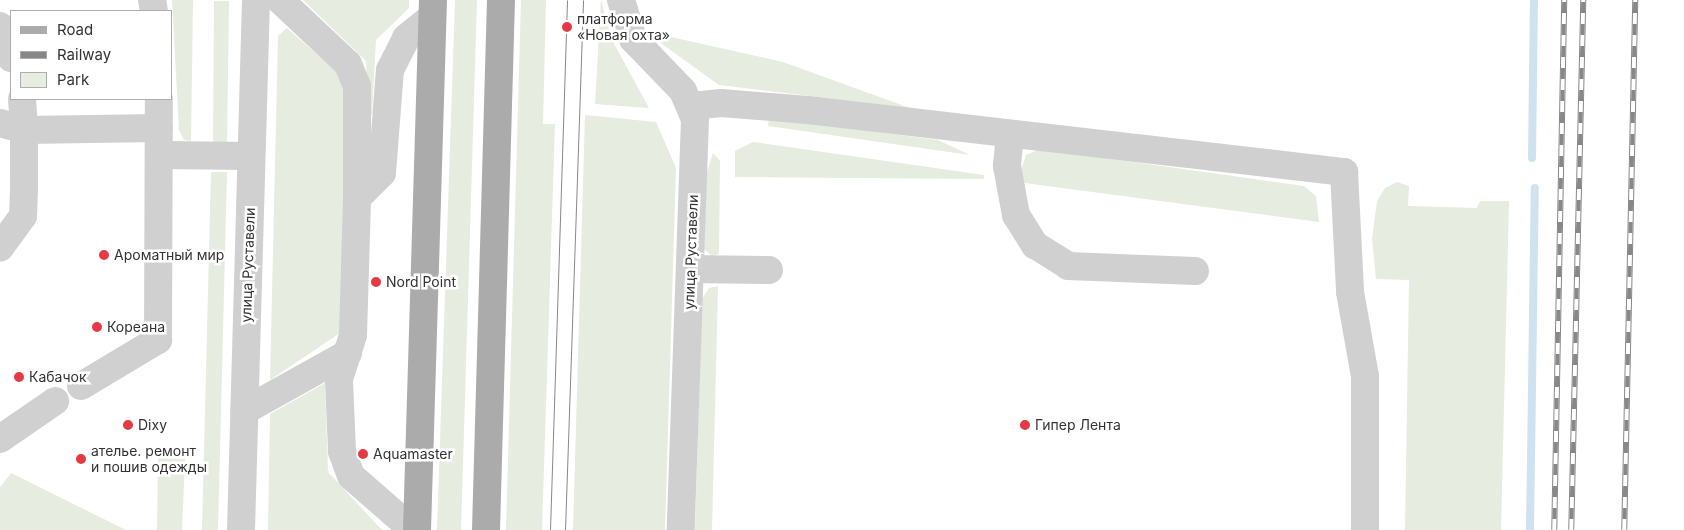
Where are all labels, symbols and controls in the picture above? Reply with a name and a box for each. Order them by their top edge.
legend [10,10,172,100]
place label: платформа «Новая охта» [577,11,670,44]
text: Road [57,20,93,39]
marker: платформа «Новая охта» [561,21,573,33]
text: Railway [57,45,111,64]
text: Park [57,70,89,89]
street label: улица Руставели [681,194,701,310]
street label: улица Руставели [238,207,258,323]
place label: Ароматный мир [114,247,224,263]
marker: Ароматный мир [98,249,110,261]
place label: Nord Point [386,274,456,290]
marker: Nord Point [370,276,382,288]
place label: Кореана [107,319,165,335]
marker: Кореана [91,321,103,333]
place label: Кабачок [29,369,86,385]
marker: Кабачок [13,371,25,383]
place label: Dixy [138,417,167,433]
place label: Гипер Лента [1035,417,1121,433]
marker: Dixy [122,419,134,431]
marker: Гипер Лента [1019,419,1031,431]
place label: ателье. ремонт и пошив одежды [91,443,207,476]
place label: Aquamaster [373,446,453,462]
marker: Aquamaster [357,448,369,460]
marker: ателье. ремонт и пошив одежды [75,453,87,465]

